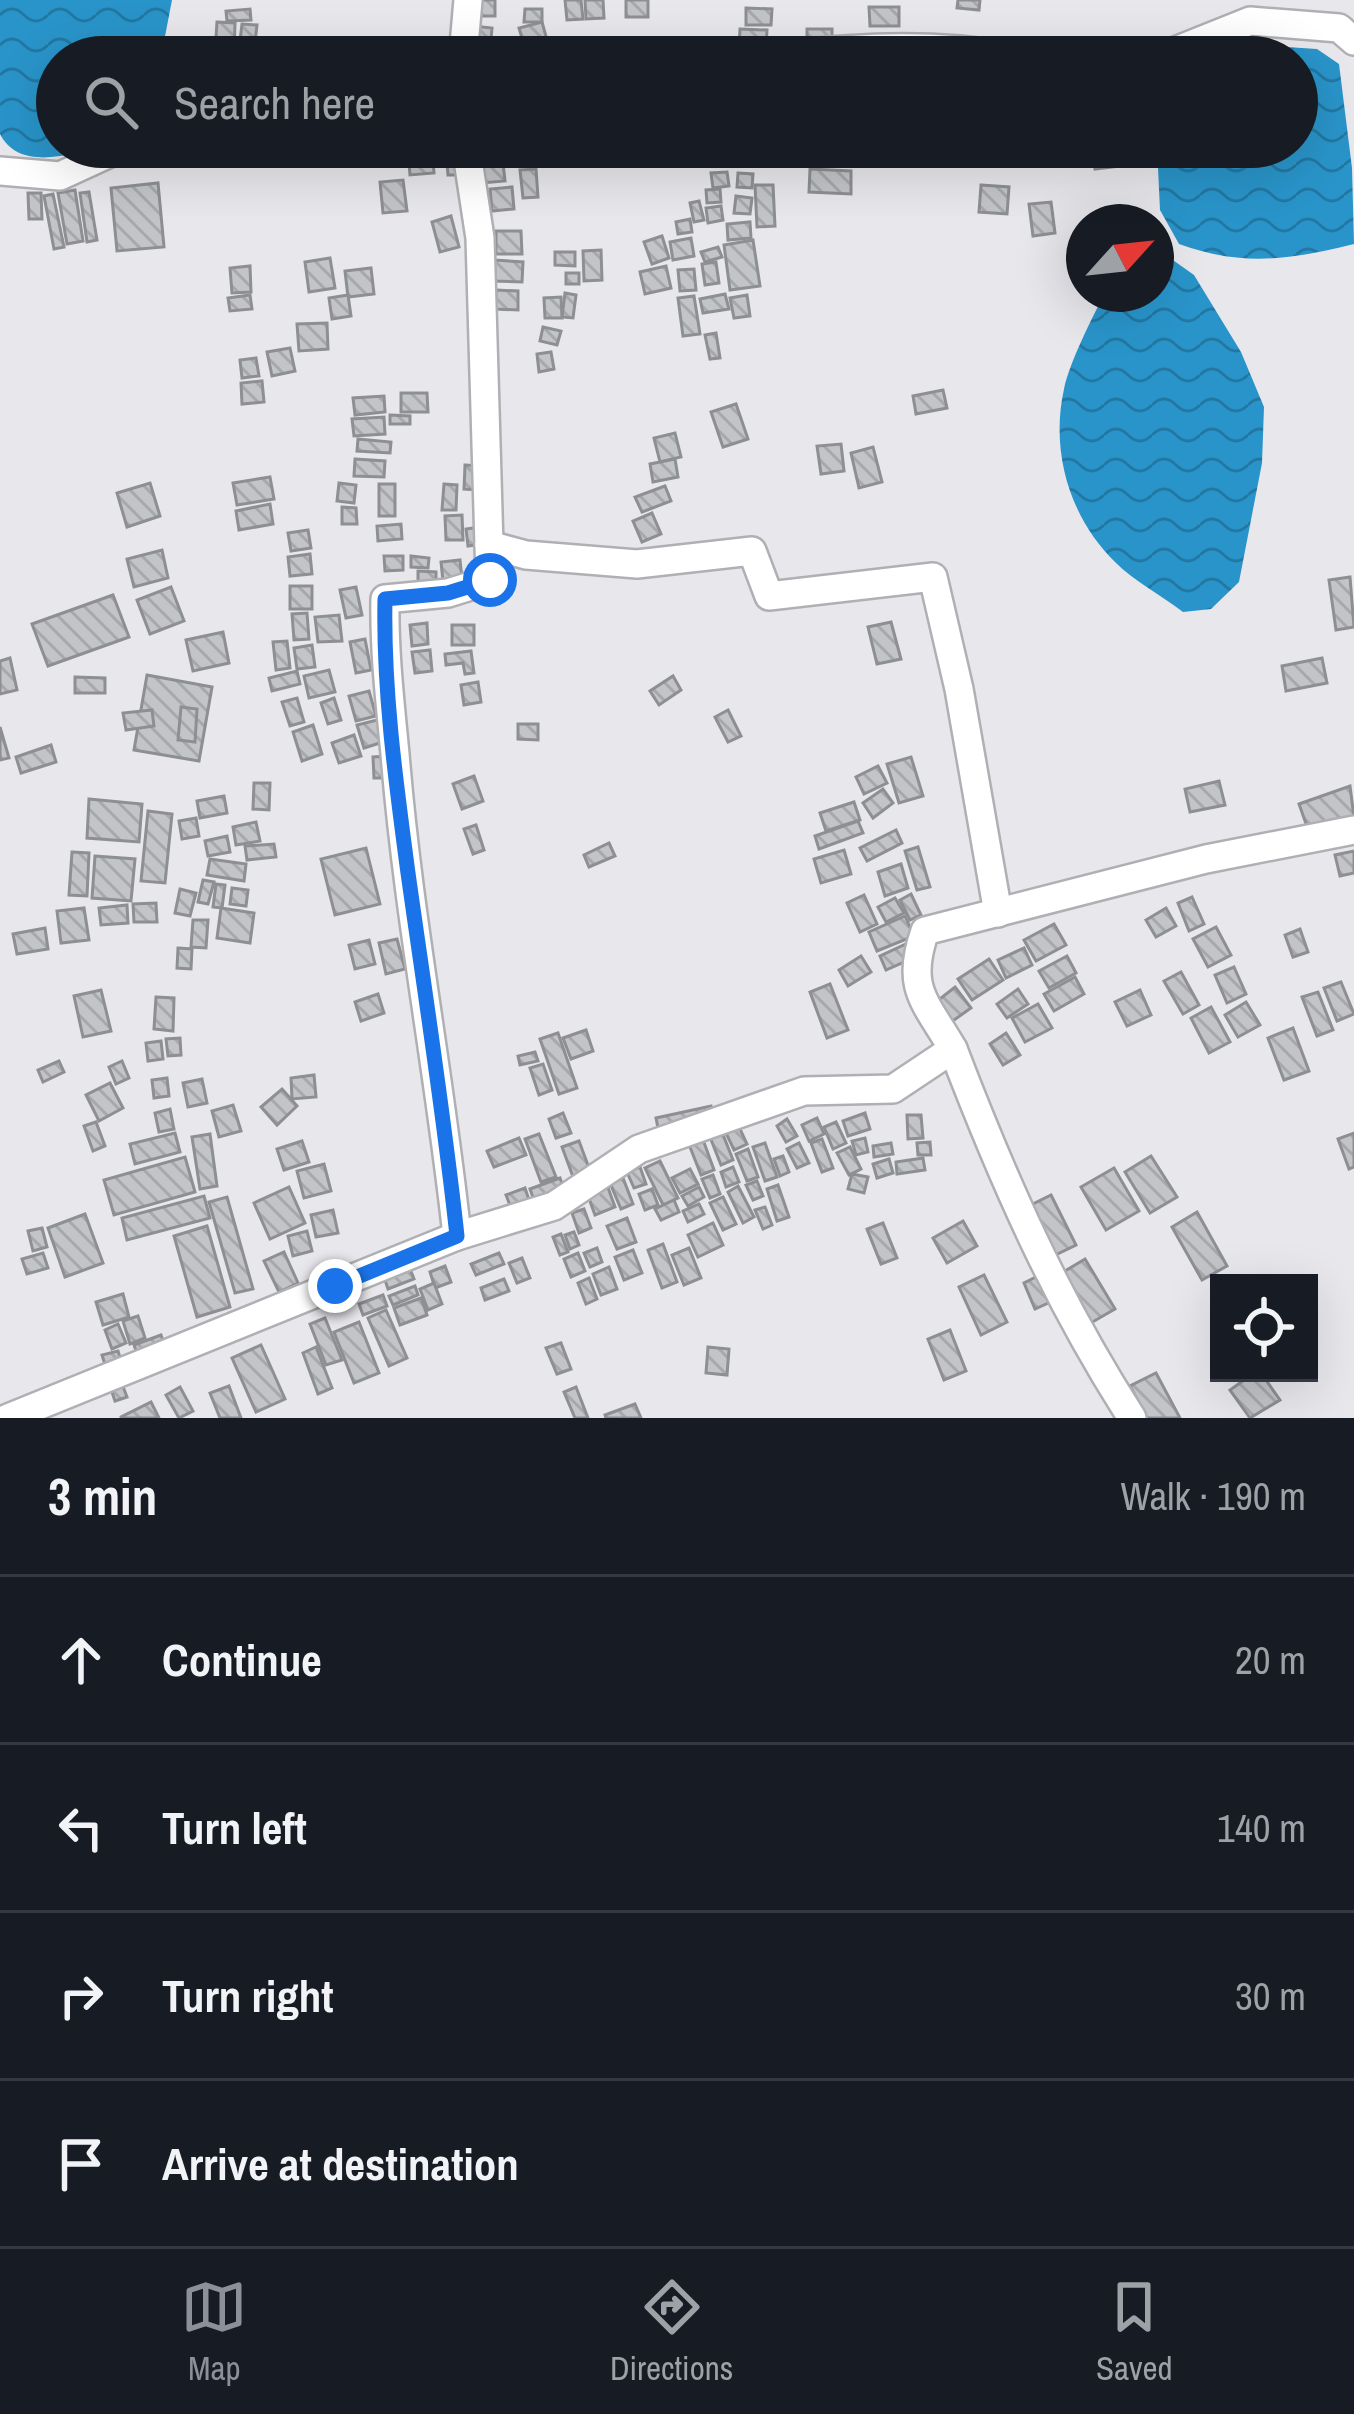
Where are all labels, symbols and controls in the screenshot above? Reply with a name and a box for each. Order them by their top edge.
search box [36,36,1318,168]
icon: search [78,69,144,135]
text: Search here [174,72,375,133]
north arrow [1066,204,1174,312]
route start [463,553,517,607]
route end [308,1259,362,1313]
map controls [1210,1274,1318,1382]
button: locate [1210,1274,1318,1382]
text: 3 min [48,1462,157,1531]
text: Walk · 190 m [1121,1470,1306,1522]
icon: ahead [48,1627,114,1693]
text: Continue [162,1629,322,1690]
text: 20 m [1235,1634,1306,1686]
icon: left [48,1795,114,1861]
text: Turn left [162,1797,307,1858]
text: 140 m [1217,1802,1306,1854]
icon: right [48,1963,114,2029]
text: Turn right [162,1965,334,2026]
text: 30 m [1235,1970,1306,2022]
icon: arrive [48,2131,114,2197]
text: Arrive at destination [162,2133,519,2194]
tab: Map [181,2274,247,2390]
tab: Directions [610,2274,733,2390]
tab: Saved [1096,2274,1173,2390]

